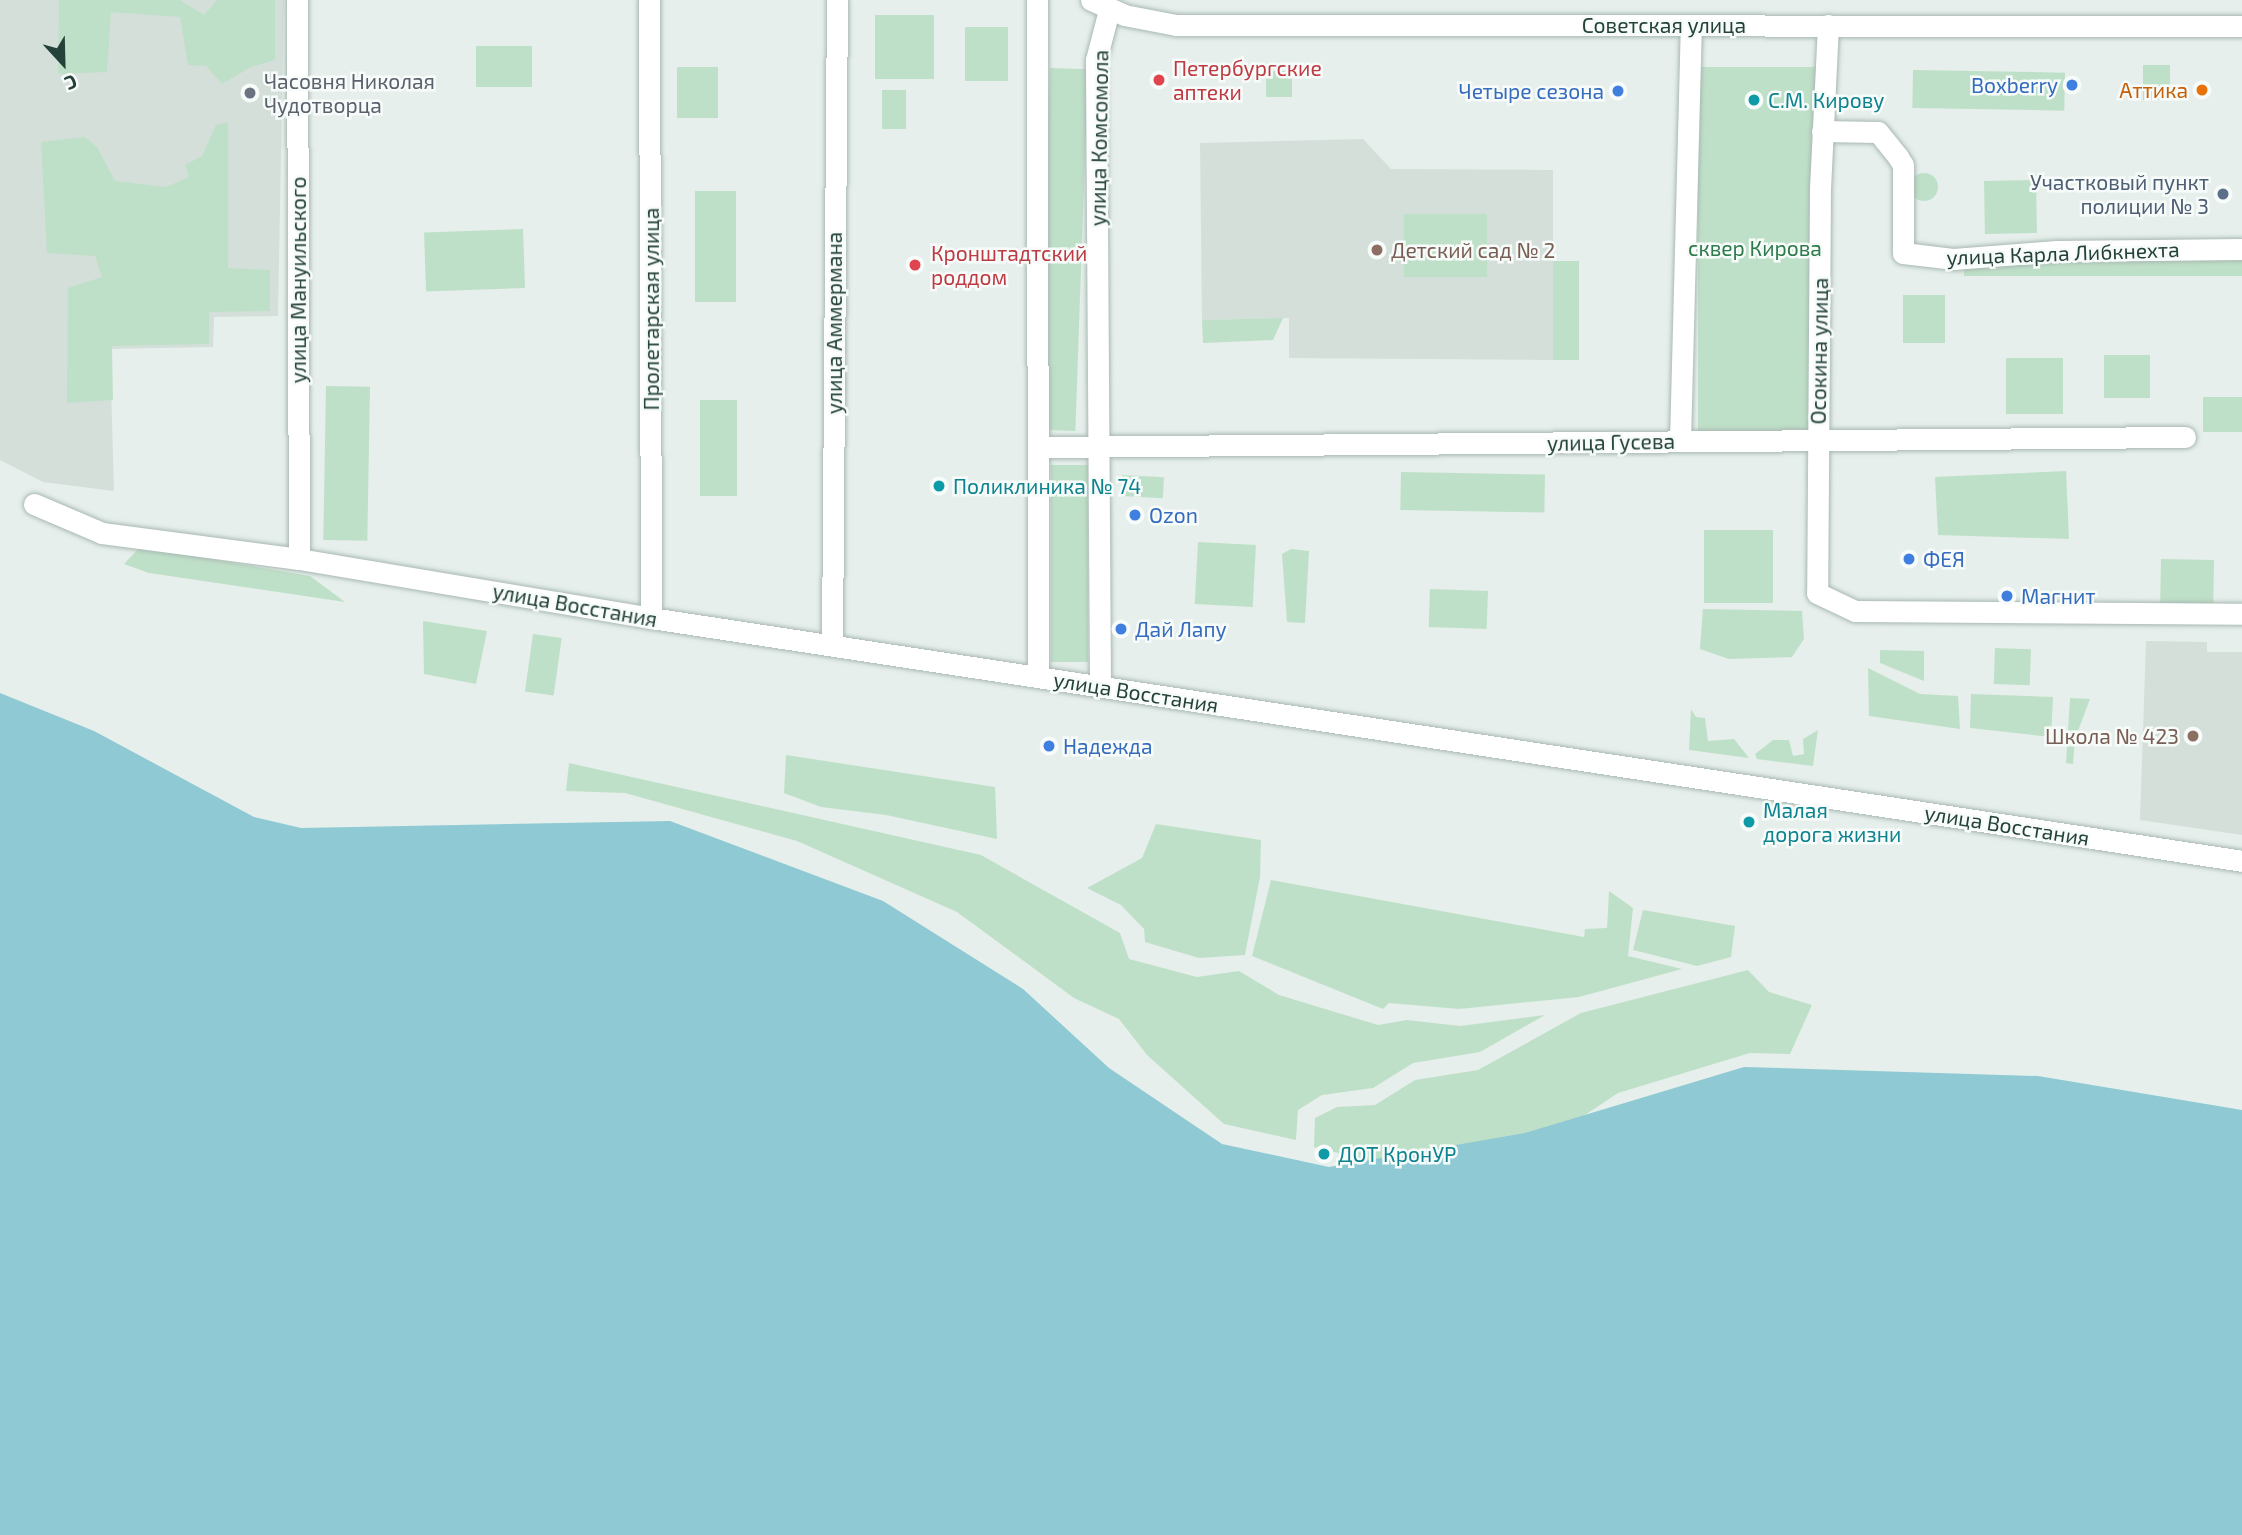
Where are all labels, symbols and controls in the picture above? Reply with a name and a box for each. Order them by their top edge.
street label: Советская улица [1582,12,1746,38]
north arrow [28,28,98,98]
street label: улица Комсомола [1085,50,1113,226]
place label: Петербургские аптеки [1173,55,1322,105]
place label: Часовня Николая Чудотворца [264,68,435,118]
text: С [62,70,81,96]
marker: Петербургские аптеки [1151,72,1167,88]
place label: Boxberry [1971,72,2058,98]
marker: Boxberry [2064,77,2080,93]
place label: Аттика [2119,77,2188,103]
place label: Четыре сезона [1459,78,1604,104]
marker: Аттика [2194,82,2210,98]
marker: Четыре сезона [1610,83,1626,99]
marker: Часовня Николая Чудотворца [242,85,258,101]
place label: С.М. Кирову [1768,87,1885,113]
marker: С.М. Кирову [1746,92,1762,108]
place label: Участковый пункт полиции № 3 [2030,169,2209,219]
street label: улица Мануильского [285,177,311,383]
marker: Участковый пункт полиции № 3 [2215,186,2231,202]
street label: Пролетарская улица [638,208,664,410]
street label: улица Аммермана [821,232,847,414]
park label: сквер Кирова [1688,235,1822,261]
street label: улица Карла Либкнехта [1946,236,2180,270]
place label: Детский сад № 2 [1391,237,1555,263]
place label: Кронштадтский роддом [931,240,1087,290]
marker: Детский сад № 2 [1369,242,1385,258]
marker: Кронштадтский роддом [905,255,925,275]
street label: Осокина улица [1805,277,1833,425]
street label: улица Гусева [1547,428,1675,456]
place label: Поликлиника № 74 [953,473,1141,499]
marker: Поликлиника № 74 [931,478,947,494]
place label: Ozon [1149,502,1198,528]
marker: Ozon [1127,507,1143,523]
place label: ФЕЯ [1923,546,1965,572]
marker: ФЕЯ [1901,551,1917,567]
street label: улица Восстания [491,578,659,632]
place label: Магнит [2021,583,2096,609]
marker: Магнит [1999,588,2015,604]
place label: Дай Лапу [1135,616,1227,642]
marker: Дай Лапу [1113,621,1129,637]
street label: улица Восстания [1052,667,1220,717]
place label: Школа № 423 [2045,723,2179,749]
marker: Школа № 423 [2185,728,2201,744]
place label: Надежда [1063,733,1153,759]
marker: Надежда [1041,738,1057,754]
place label: Малая дорога жизни [1763,797,1901,847]
street label: улица Восстания [1923,800,2091,850]
marker: Малая дорога жизни [1741,814,1757,830]
place label: ДОТ КронУР [1338,1141,1456,1167]
marker: ДОТ КронУР [1316,1146,1332,1162]

